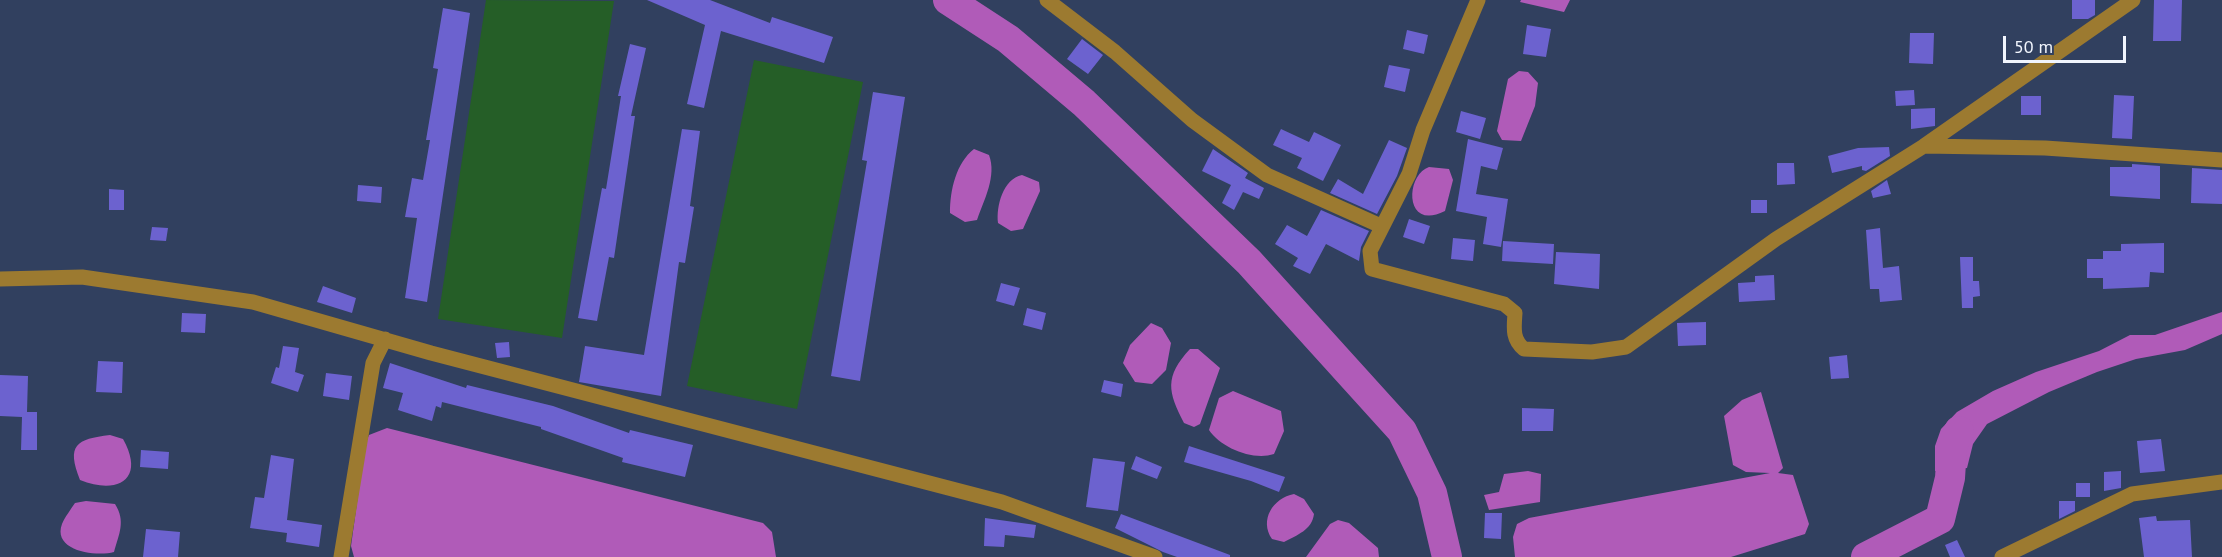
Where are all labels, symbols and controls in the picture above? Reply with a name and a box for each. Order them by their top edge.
scale bar [2006,24,2129,62]
text: 50 m [2014,35,2053,58]

